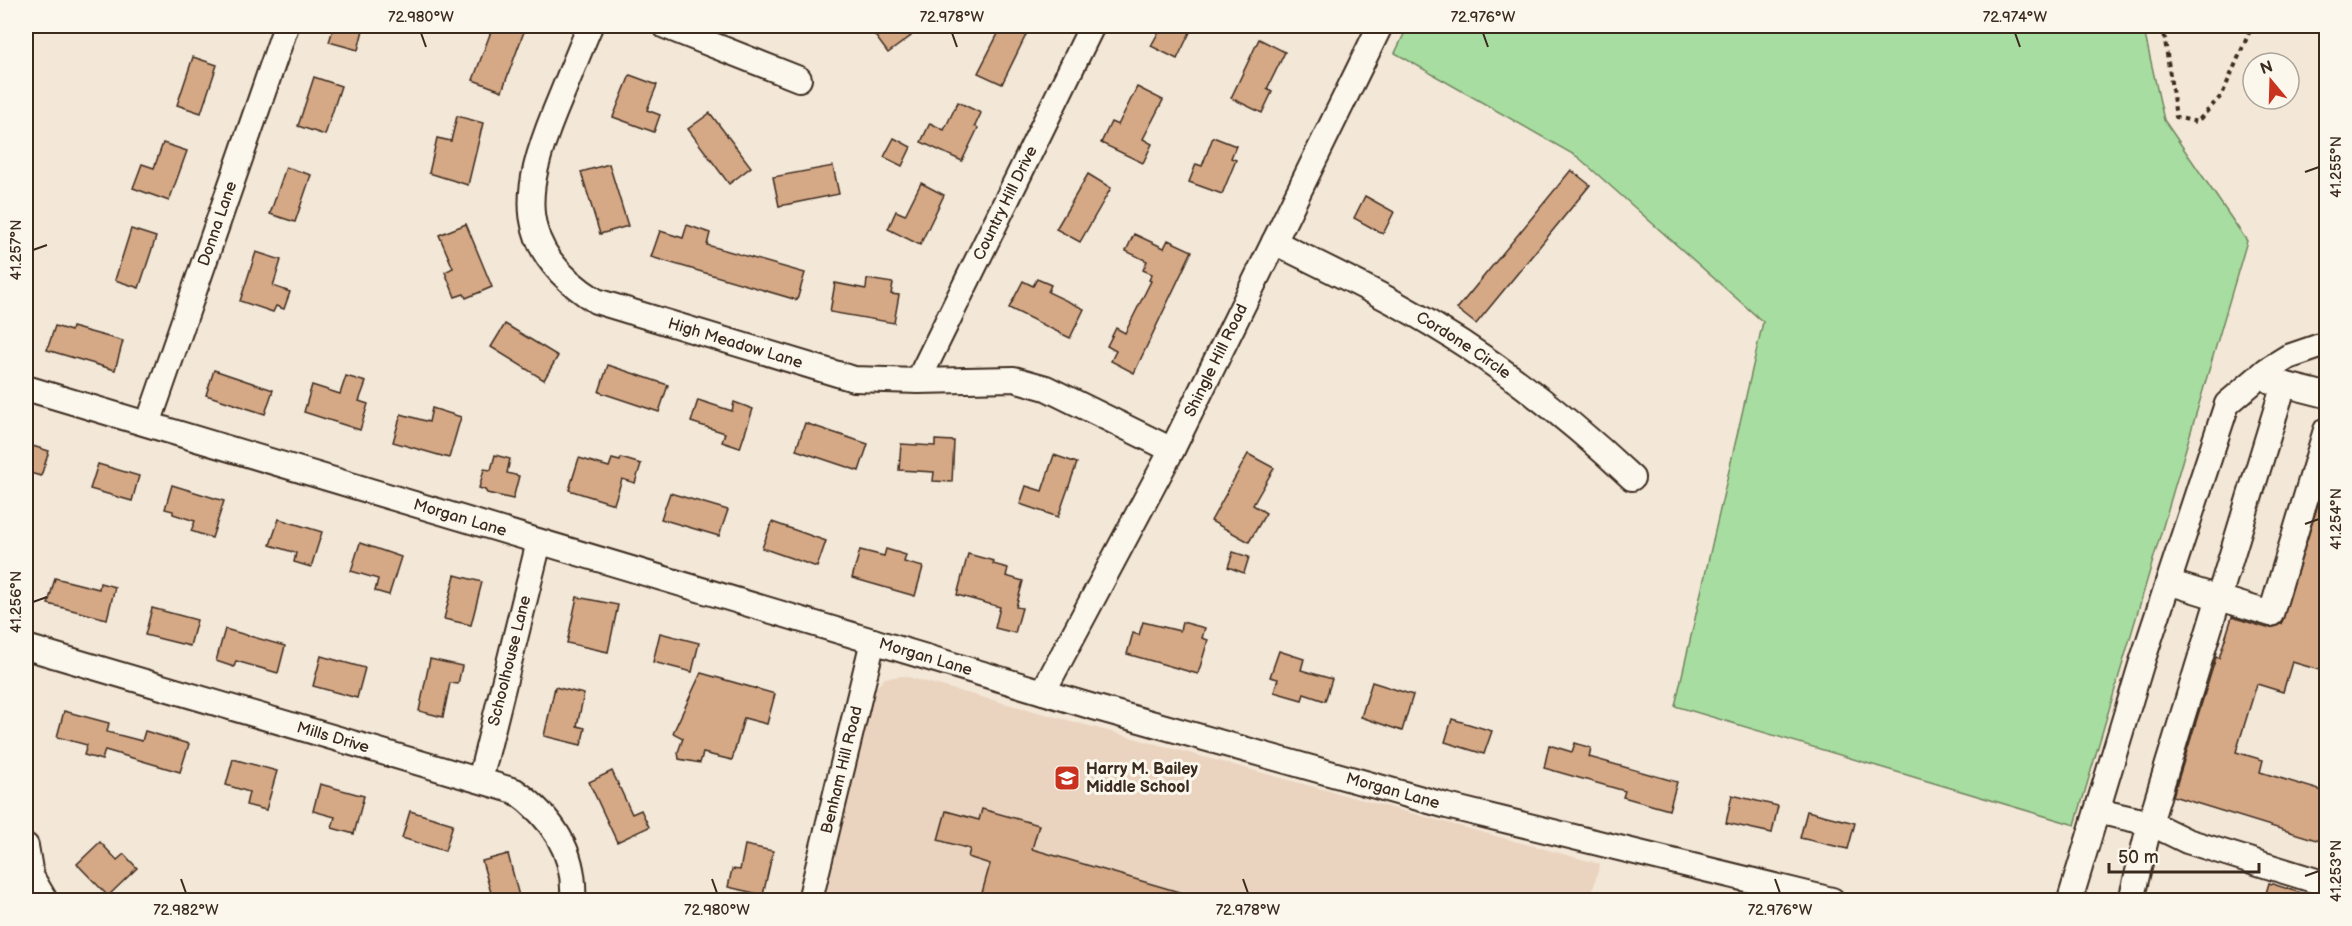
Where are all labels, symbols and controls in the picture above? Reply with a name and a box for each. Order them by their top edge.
text: 72.980°W [388,8,454,27]
text: 72.978°W [920,8,985,27]
text: 72.976°W [1451,8,1516,27]
text: 72.974°W [1983,8,2047,27]
north arrow [2241,51,2301,111]
text: N [2258,57,2275,79]
text: 41.255°N [2327,136,2346,198]
street label: Country Hill Drive [969,142,1041,263]
street label: Donna Lane [194,178,241,269]
text: 41.257°N [7,220,26,280]
street label: Shingle Hill Road [1180,301,1252,420]
street label: Cordone Circle [1413,308,1515,383]
street label: High Meadow Lane [666,314,805,373]
text: 41.254°N [2327,488,2346,550]
street label: Morgan Lane [411,495,509,541]
text: 41.256°N [7,571,26,633]
street label: Schoolhouse Lane [484,593,535,728]
street label: Morgan Lane [877,634,975,680]
street label: Benham Hill Road [817,704,866,836]
street label: Mills Drive [294,718,372,757]
place label: Harry M. Bailey Middle School [1086,760,1199,797]
school or university icon: Harry M. Bailey Middle School [1052,763,1082,793]
street label: Morgan Lane [1344,769,1442,813]
scale bar [2109,836,2259,874]
text: 41.253°N [2327,840,2346,902]
text: 50 m [2118,847,2159,868]
text: 72.982°W [153,901,219,920]
text: 72.980°W [684,901,750,920]
text: 72.978°W [1216,901,1281,920]
text: 72.976°W [1748,901,1813,920]

